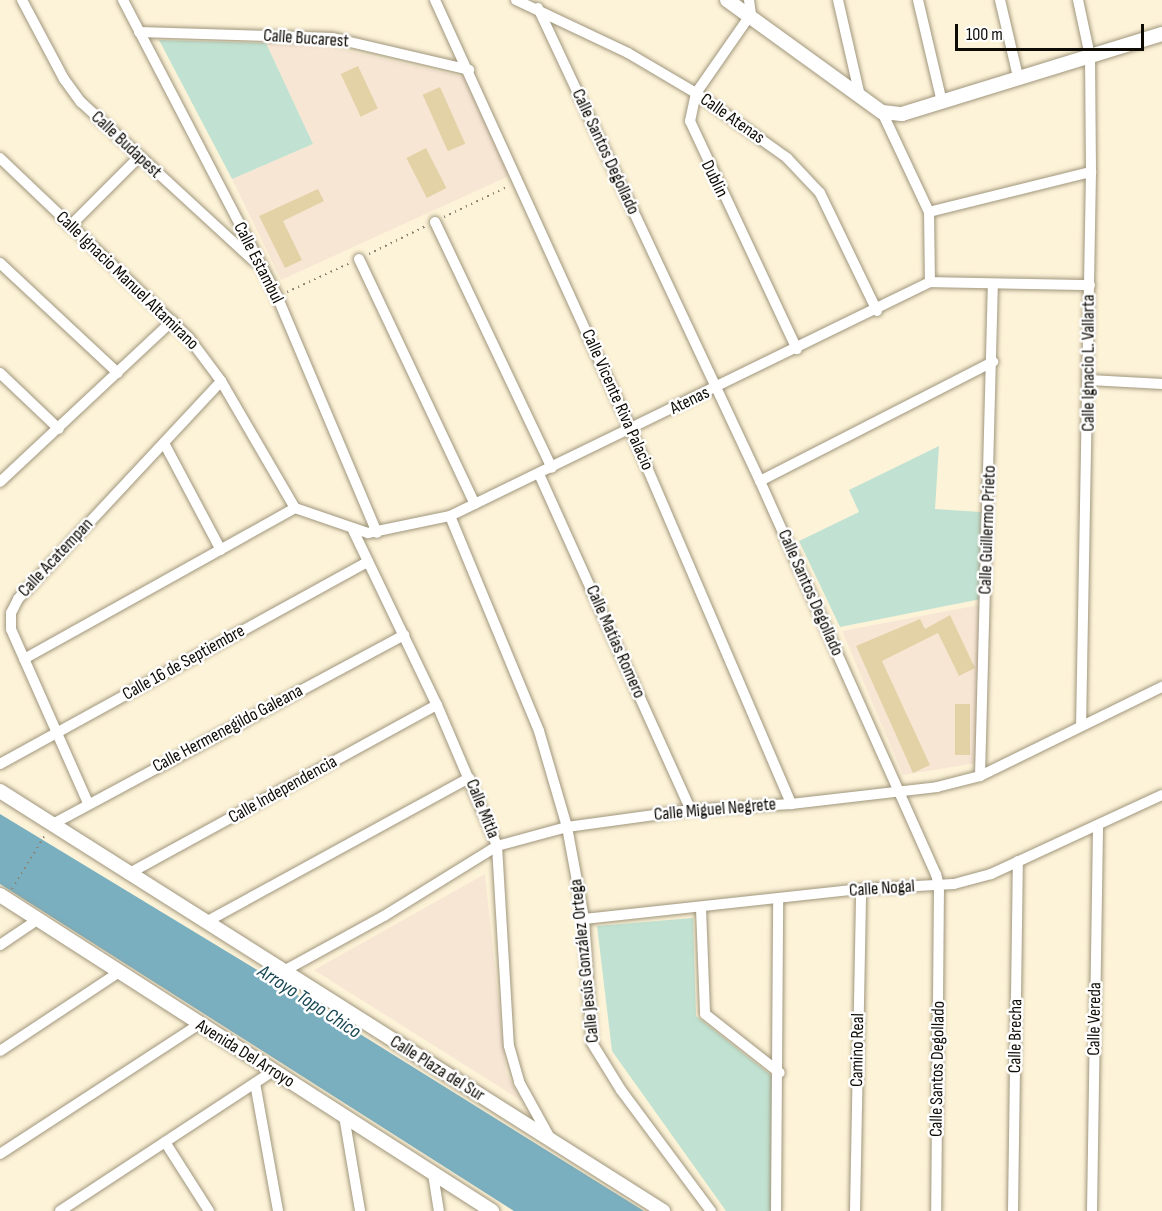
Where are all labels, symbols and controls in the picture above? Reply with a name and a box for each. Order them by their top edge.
scale bar [958,12,1147,50]
text: 100 m [966,24,1003,45]
street label: Calle Bucarest [263,25,349,53]
street label: Calle Santos Degollado [566,86,644,218]
street label: Calle Atenas [696,89,768,149]
street label: Calle Budapest [86,107,166,183]
street label: Dublin [696,157,732,201]
street label: Calle Ignacio Manuel Altamirano [51,207,203,355]
street label: Calle Estambul [228,219,288,307]
street label: Calle Ignacio L. Vallarta [1078,294,1100,432]
street label: Calle Vicente Riva Palacio [576,326,658,474]
street label: Atenas [667,382,713,420]
street label: Calle Guillermo Prieto [975,465,1001,595]
street label: Calle Acatempan [14,514,98,602]
street label: Calle Santos Degollado [772,526,848,660]
street label: Calle Matías Romero [580,582,650,702]
street label: Calle 16 de Septiembre [119,620,249,706]
street label: Calle Hermenegildo Galeana [149,680,307,778]
street label: Calle Independencia [225,751,341,829]
street label: Calle Mitla [460,776,504,842]
street label: Calle Miguel Negrete [653,794,777,826]
street label: Calle Nogal [848,876,916,902]
street label: Calle Jesús González Ortega [566,878,604,1044]
water label: Arroyo Topo Chico [253,960,365,1044]
street label: Calle Vereda [1084,982,1106,1056]
street label: Calle Brecha [1005,999,1027,1073]
street label: Calle Santos Degollado [926,1001,950,1137]
street label: Camino Real [847,1013,869,1087]
street label: Avenida Del Arroyo [192,1015,298,1093]
street label: Calle Plaza del Sur [386,1031,488,1107]

